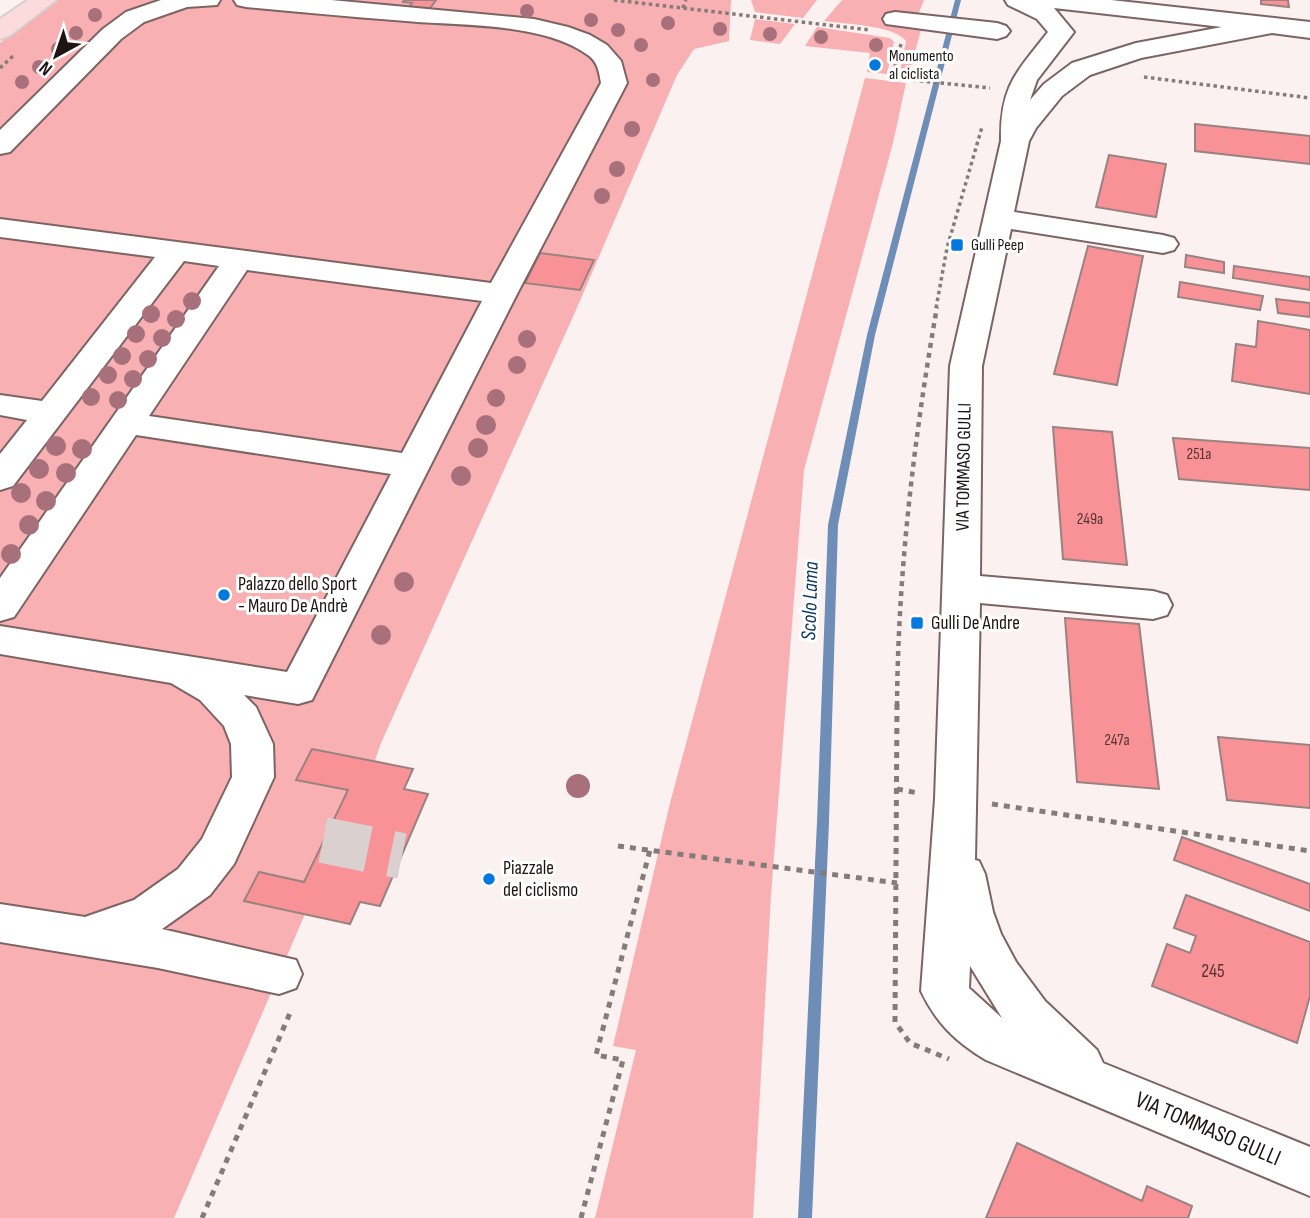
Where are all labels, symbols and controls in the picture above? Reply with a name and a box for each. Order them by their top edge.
north arrow [21,21,91,91]
place label: Monumento al ciclista [889,47,954,84]
text: N [35,56,57,80]
marker: Monumento al ciclista [867,57,883,73]
place label: Gulli Peep [971,236,1024,255]
marker: Gulli Peep [949,237,965,253]
street label: VIA TOMMASO GULLI [951,403,977,531]
house number: 251a [1187,445,1211,464]
house number: 249a [1077,510,1103,529]
water label: Scolo Lama [796,561,824,641]
place label: Palazzo dello Sport - Mauro De Andrè [238,573,357,618]
marker: Palazzo dello Sport - Mauro De Andrè [216,587,232,603]
place label: Gulli De Andre [931,612,1020,635]
marker: Gulli De Andre [909,615,925,631]
house number: 247a [1104,731,1130,750]
place label: Piazzale del ciclismo [503,857,578,902]
marker: Piazzale del ciclismo [481,871,497,887]
house number: 245 [1201,960,1225,983]
street label: VIA TOMMASO GULLI [1131,1086,1285,1172]

